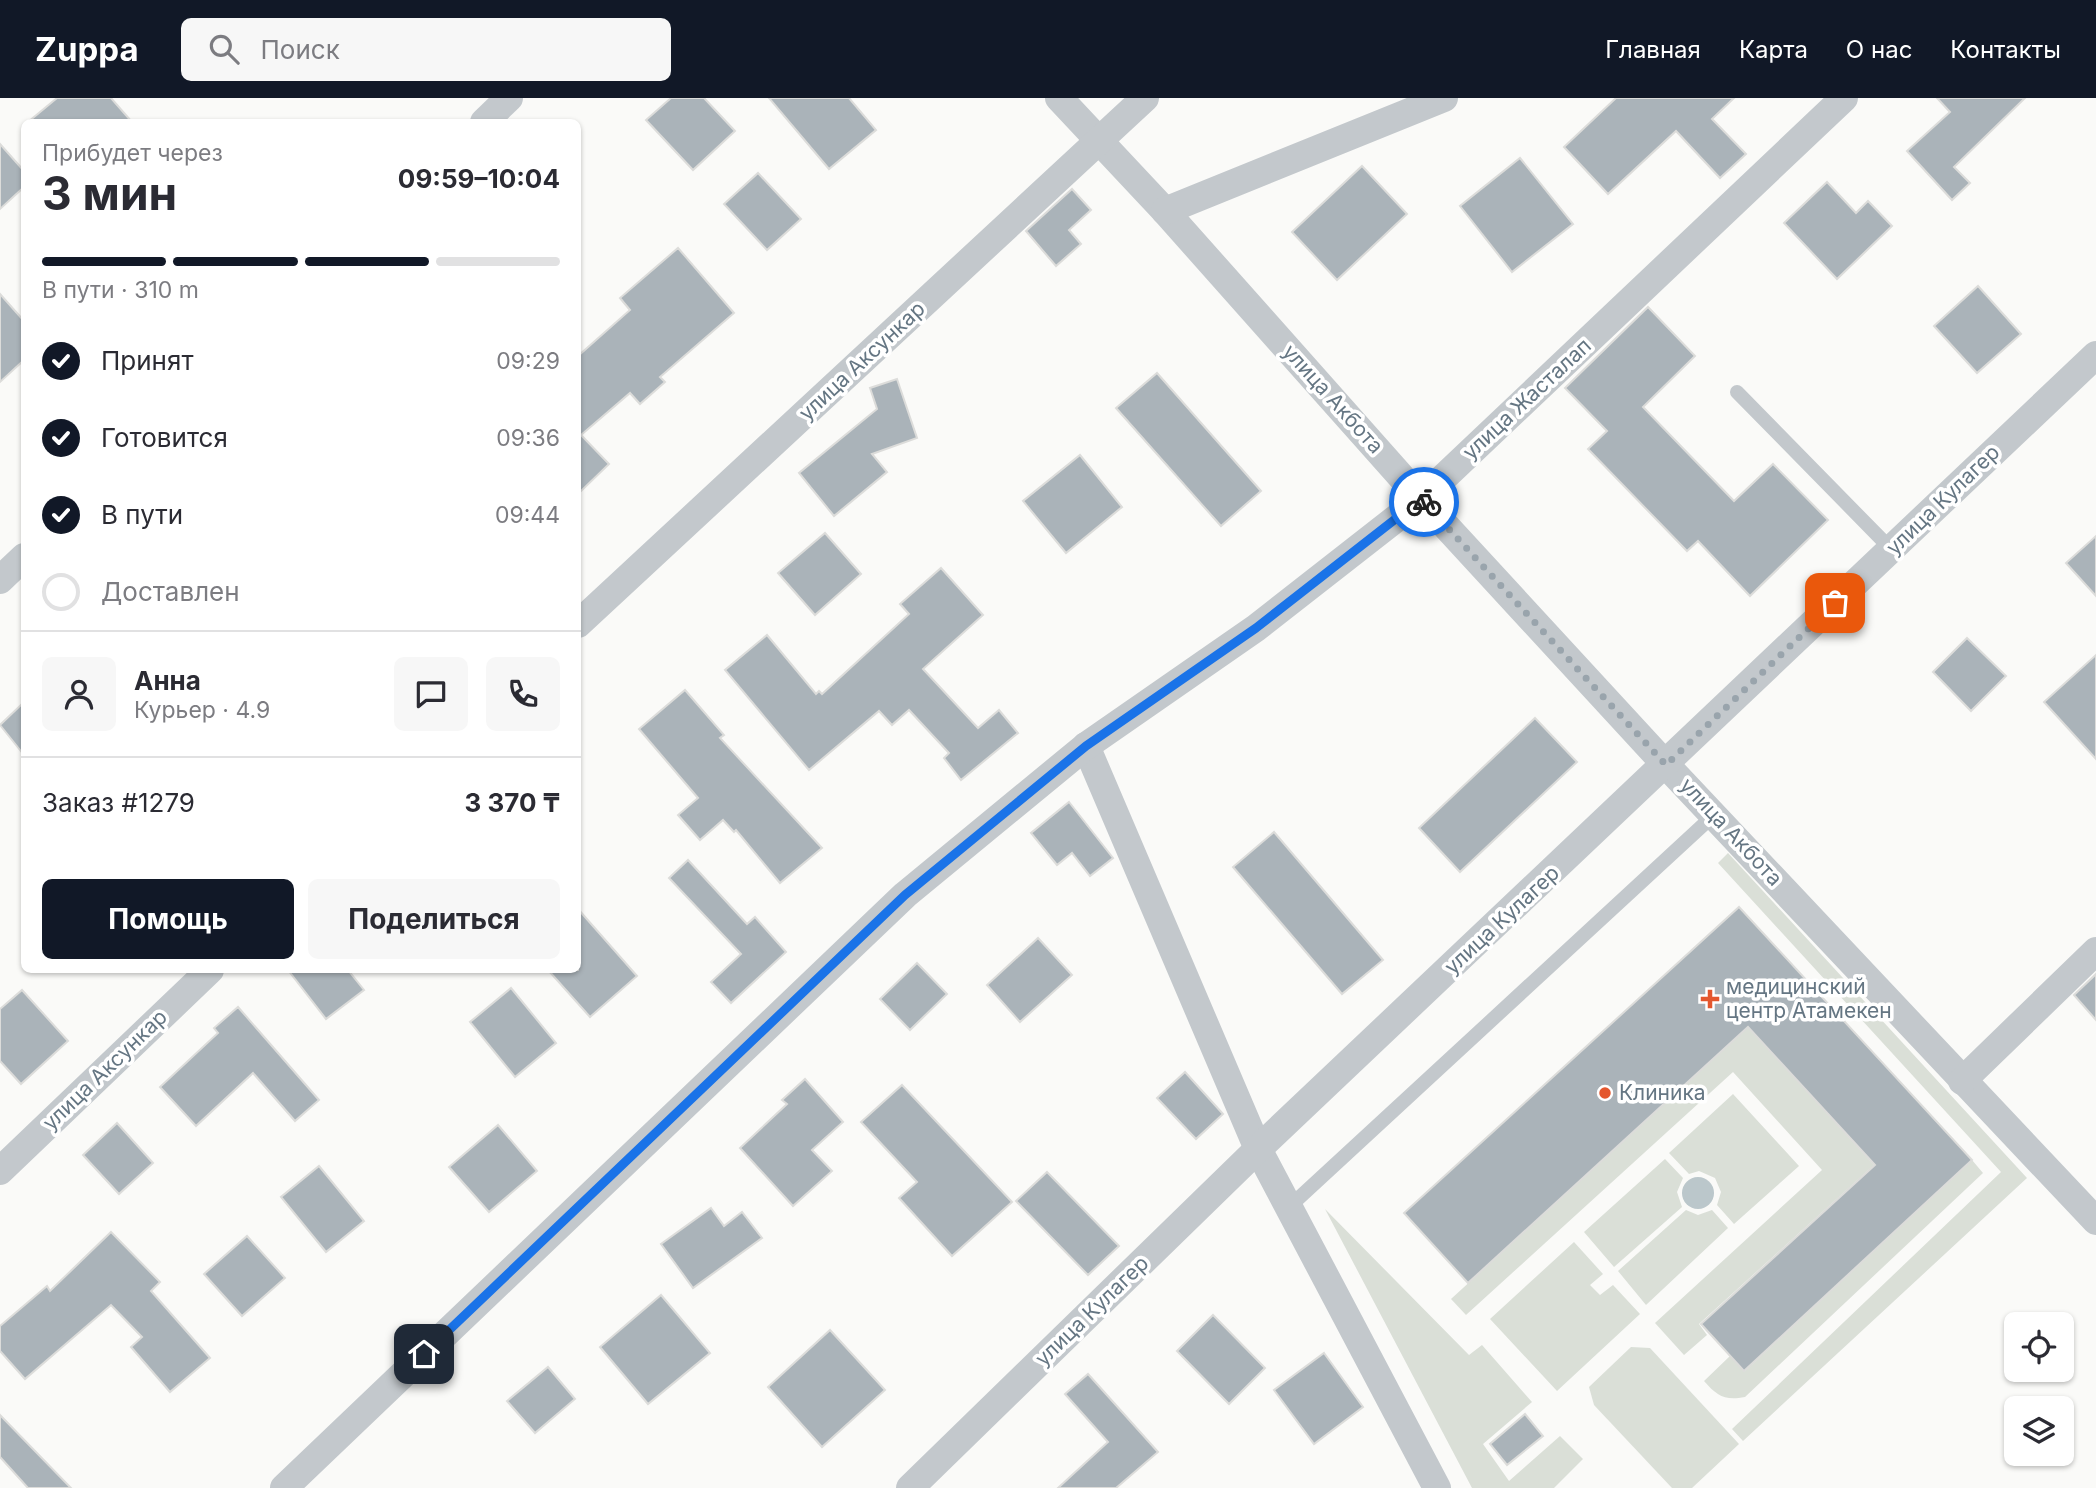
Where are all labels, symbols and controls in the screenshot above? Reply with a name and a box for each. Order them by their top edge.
search box [181,18,671,81]
text: Zuppa [35,29,139,69]
icon: search [205,30,243,68]
text: Поиск [261,34,340,65]
text: Главная [1605,35,1701,64]
text: Карта [1739,35,1808,64]
text: О нас [1846,35,1912,64]
text: Контакты [1950,35,2061,64]
text: Прибудет через [42,139,223,167]
text: 09:59–10:04 [398,163,560,194]
text: 3 мин [42,165,177,221]
text: В пути · 310 m [42,276,199,304]
street label: улица Аксункар [794,296,930,425]
street label: улица Жасталап [1457,333,1596,464]
street label: улица Акбота [1278,339,1389,458]
icon: check [42,342,80,380]
text: Принят [101,345,194,376]
text: 09:29 [496,347,560,375]
icon: check [42,419,80,457]
text: Готовится [101,422,228,453]
text: 09:36 [496,424,560,452]
street label: улица Кулагер [1881,439,2004,560]
courier [1389,467,1459,537]
icon: bike [1405,483,1443,521]
icon: check [42,496,80,534]
text: В пути [101,499,183,530]
text: 09:44 [495,501,560,529]
pin [1805,573,1865,633]
text: Доставлен [101,576,240,607]
icon: bag [1816,584,1854,622]
button: person [42,657,116,731]
button: chat [394,657,468,731]
button: phone [486,657,560,731]
text: Анна [134,665,201,696]
text: Курьер · 4.9 [134,696,270,724]
street label: улица Акбота [1675,773,1788,891]
text: Заказ #1279 [42,787,195,818]
text: 3 370 ₸ [465,787,560,818]
street label: улица Кулагер [1439,860,1564,979]
button: Помощь [42,879,294,959]
button: Поделиться [308,879,560,959]
place label: медицинский центр Атамекен [1726,974,1892,1023]
marker: медицинский центр Атамекен [1700,989,1720,1009]
street label: улица Аксункар [37,1004,172,1135]
place label: Клиника [1619,1080,1706,1105]
marker: Клиника [1597,1085,1613,1101]
street label: улица Кулагер [1030,1250,1153,1371]
map controls [2004,1312,2074,1466]
button: locate [2004,1312,2074,1382]
pin [394,1324,454,1384]
icon: home [405,1335,443,1373]
button: layers [2004,1396,2074,1466]

